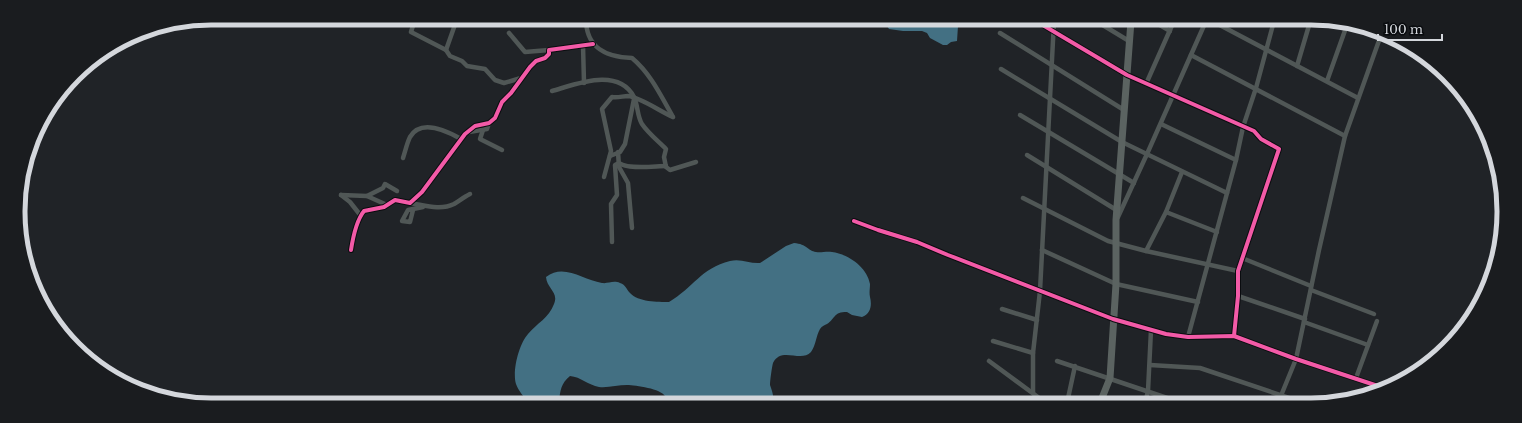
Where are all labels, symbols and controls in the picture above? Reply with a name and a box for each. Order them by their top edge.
scale bar [1378,16,1442,42]
text: 100 m [1384,22,1423,37]

